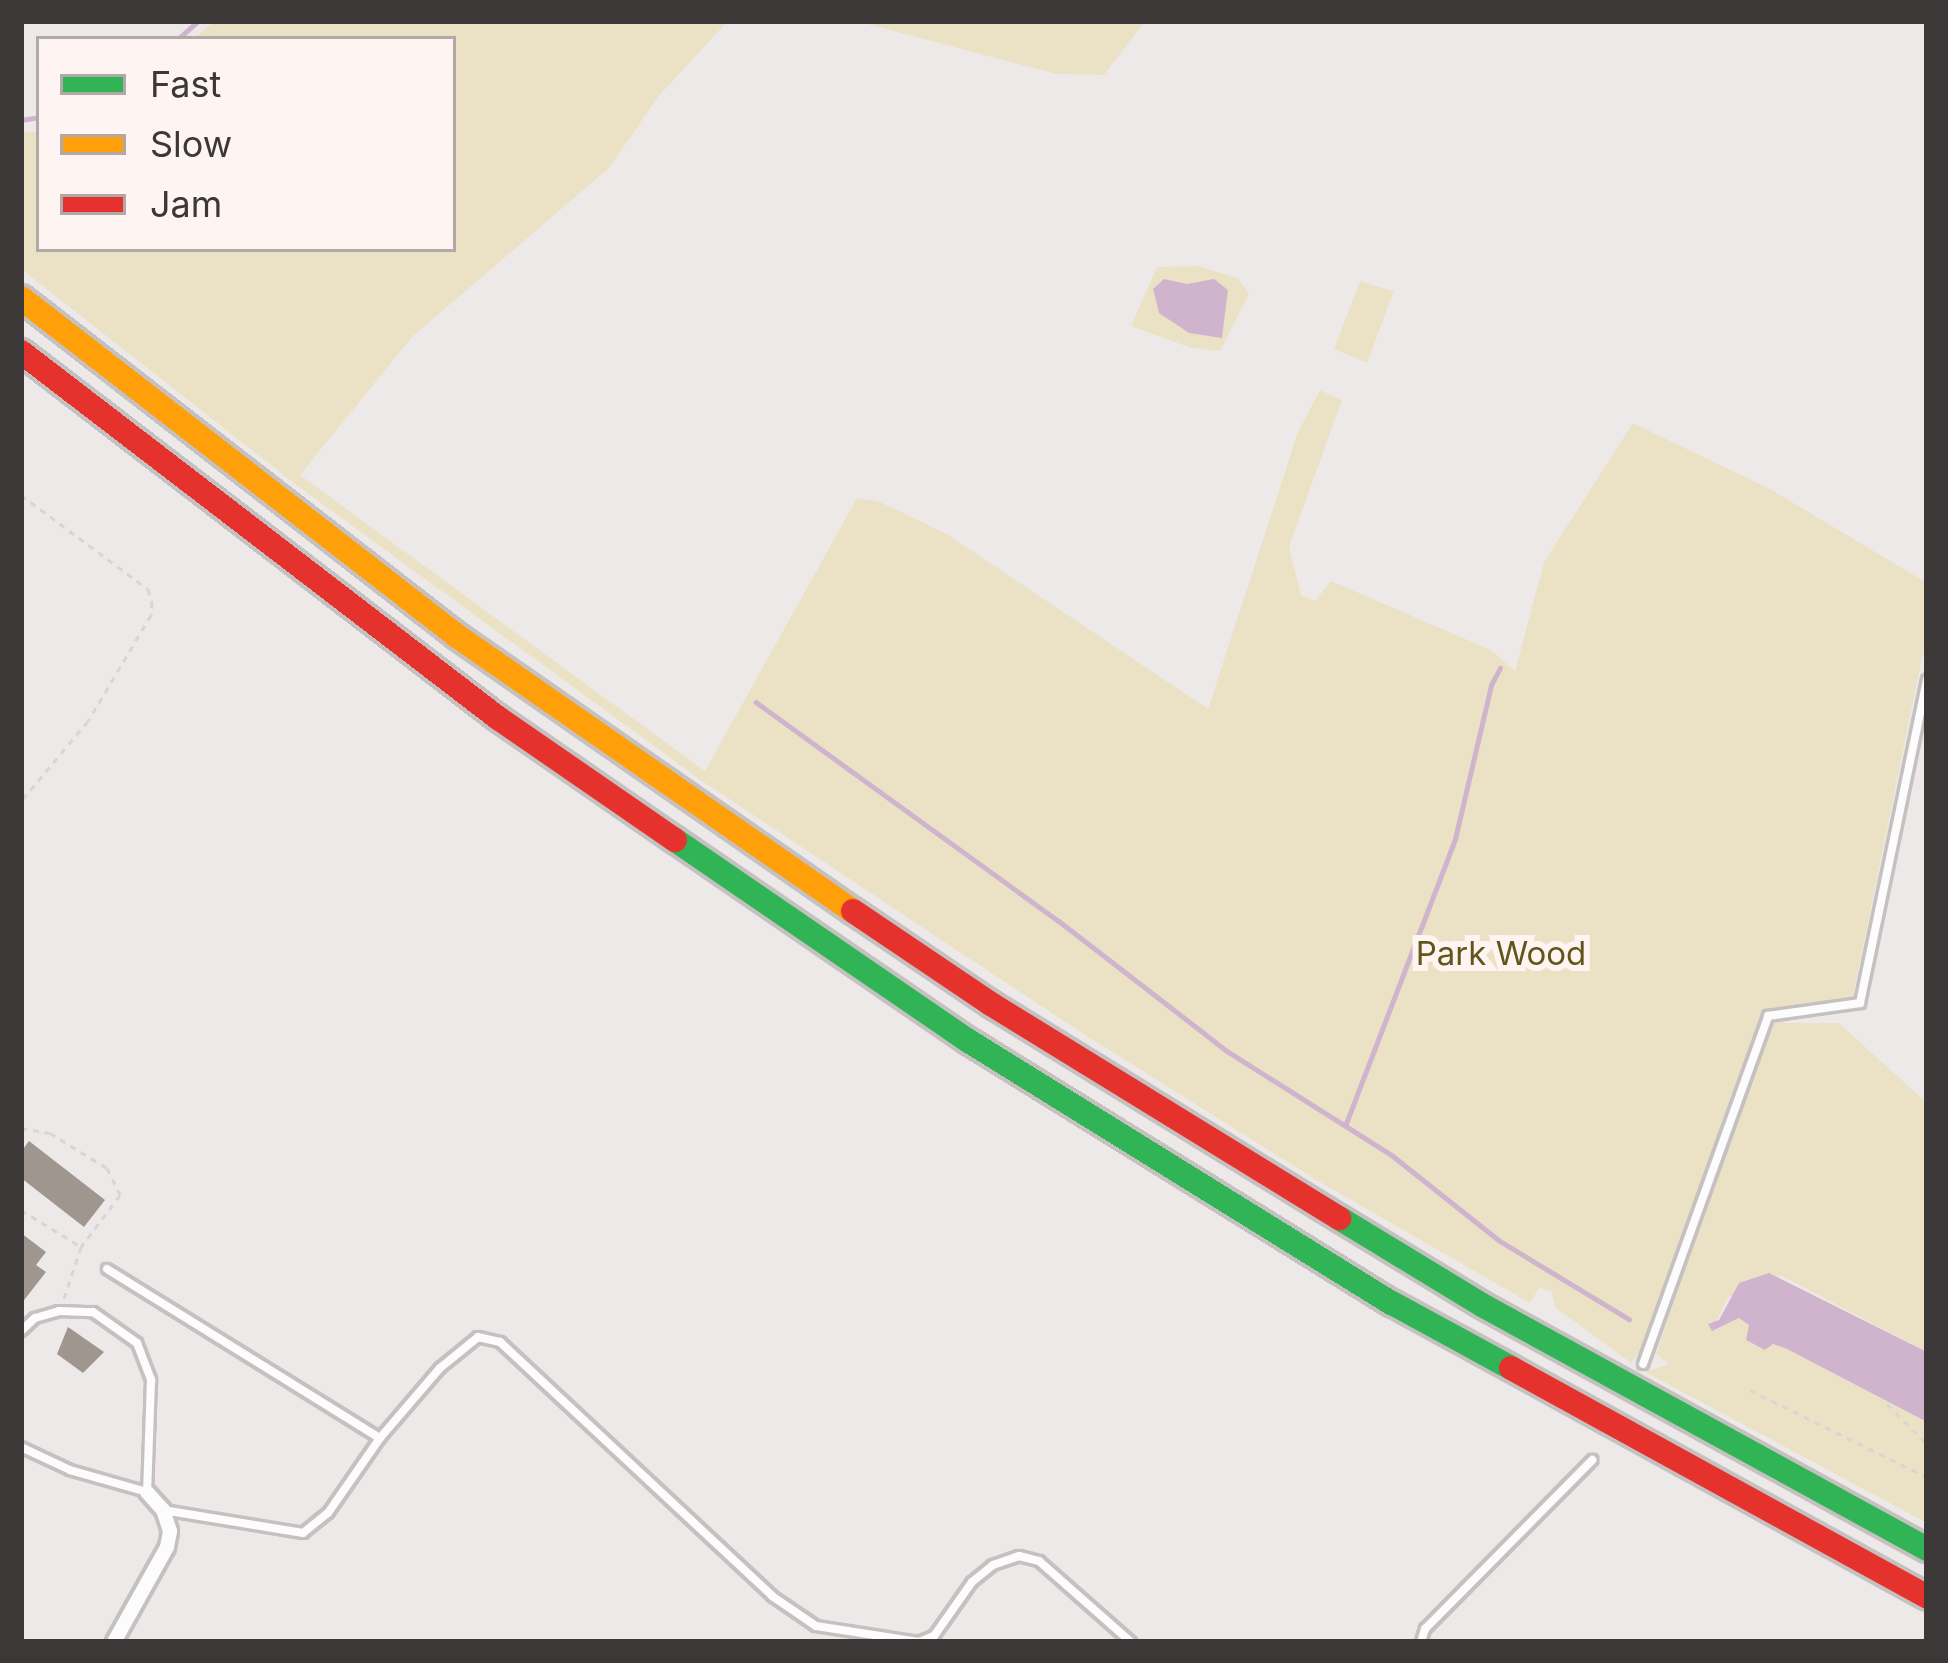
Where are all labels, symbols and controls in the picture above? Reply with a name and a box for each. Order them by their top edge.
legend [36,36,456,252]
text: Fast [150,62,221,106]
text: Slow [150,122,232,166]
text: Jam [150,182,222,226]
park label: Park Wood [1416,934,1586,974]

